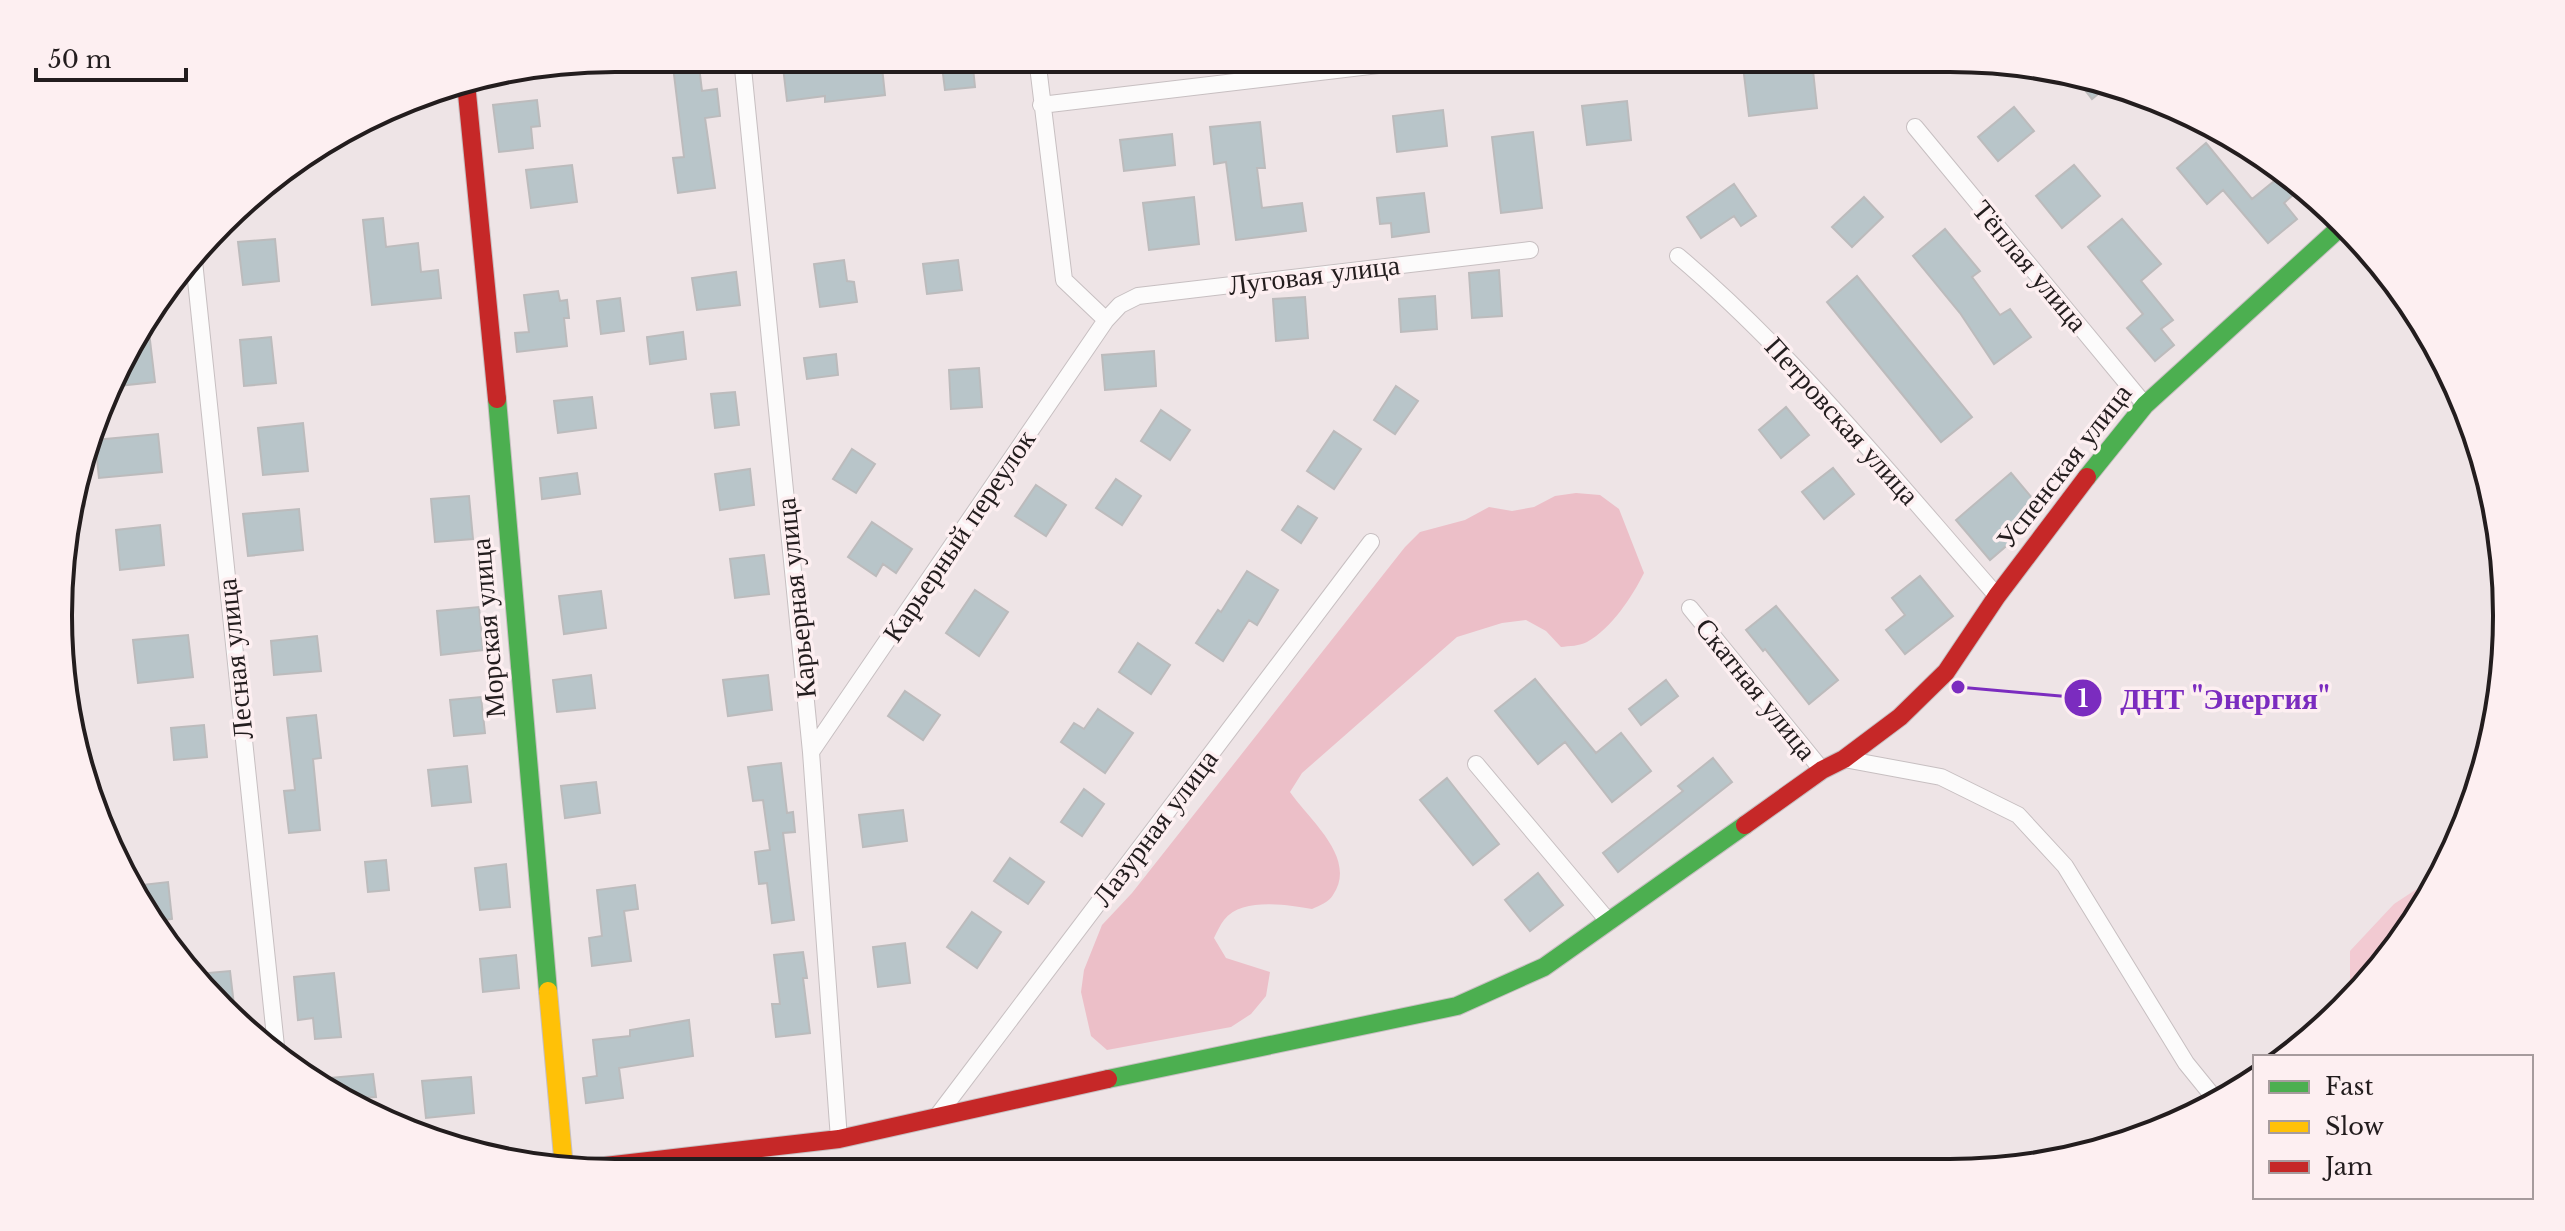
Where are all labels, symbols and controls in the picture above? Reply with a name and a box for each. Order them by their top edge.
scale bar [36,32,186,82]
text: 50 m [48,45,112,74]
street label: Тёплая улица [1965,193,2096,339]
street label: Луговая улица [1226,247,1402,303]
street label: Петровская улица [1757,330,1927,513]
street label: Успенская улица [1989,376,2140,555]
street label: Карьерный переулок [875,423,1043,649]
street label: Карьерная улица [768,495,824,700]
street label: Морская улица [463,536,513,719]
street label: Лесная улица [209,576,261,741]
street label: Скатная улица [1688,611,1824,768]
callout: ДНТ "Энергия" [2063,671,2346,725]
text: ДНТ "Энергия" [2120,680,2330,717]
text: 1 [2078,684,2088,713]
street label: Лазурная улица [1085,742,1226,913]
legend [2253,1055,2533,1199]
text: Fast [2325,1072,2373,1101]
text: Slow [2325,1112,2384,1141]
text: Jam [2322,1152,2373,1181]

